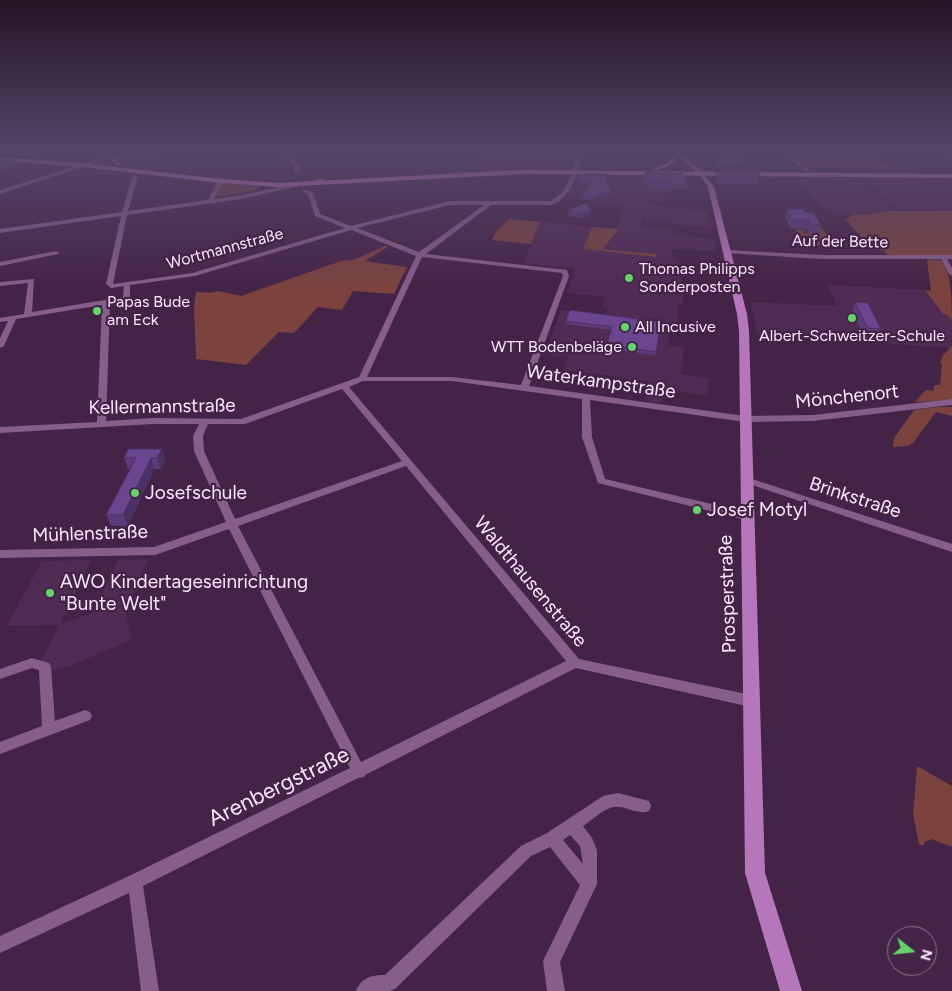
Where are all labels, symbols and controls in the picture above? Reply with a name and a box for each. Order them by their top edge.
street label: Wortmannstraße [165,224,285,274]
street label: Auf der Bette [792,232,888,252]
place label: Thomas Philipps Sonderposten [639,259,755,297]
marker: Thomas Philipps Sonderposten [623,272,635,284]
place label: Papas Bude am Eck [107,292,190,330]
marker: Papas Bude am Eck [91,305,103,317]
marker: Albert-Schweitzer-Schule [846,312,858,324]
place label: All Incusive [635,317,716,337]
marker: All Incusive [619,321,631,333]
place label: Albert-Schweitzer-Schule [759,326,945,346]
place label: WTT Bodenbeläge [491,337,622,357]
marker: WTT Bodenbeläge [626,341,638,353]
street label: Waterkampstraße [525,360,677,404]
street label: Mönchenort [794,380,900,414]
street label: Kellermannstraße [88,394,236,420]
street label: Brinkstraße [806,472,904,524]
place label: Josefschule [145,482,247,504]
marker: Josefschule [129,487,141,499]
place label: Josef Motyl [707,499,807,521]
marker: Josef Motyl [691,504,703,516]
street label: Waldthausenstraße [469,512,591,652]
street label: Mühlenstraße [32,521,148,547]
street label: Prosperstraße [715,534,741,654]
place label: AWO Kindertageseinrichtung "Bunte Welt" [60,571,308,615]
marker: AWO Kindertageseinrichtung "Bunte Welt" [44,587,56,599]
street label: Arenbergstraße [204,741,354,833]
north arrow [887,926,937,976]
text: N [916,947,936,963]

